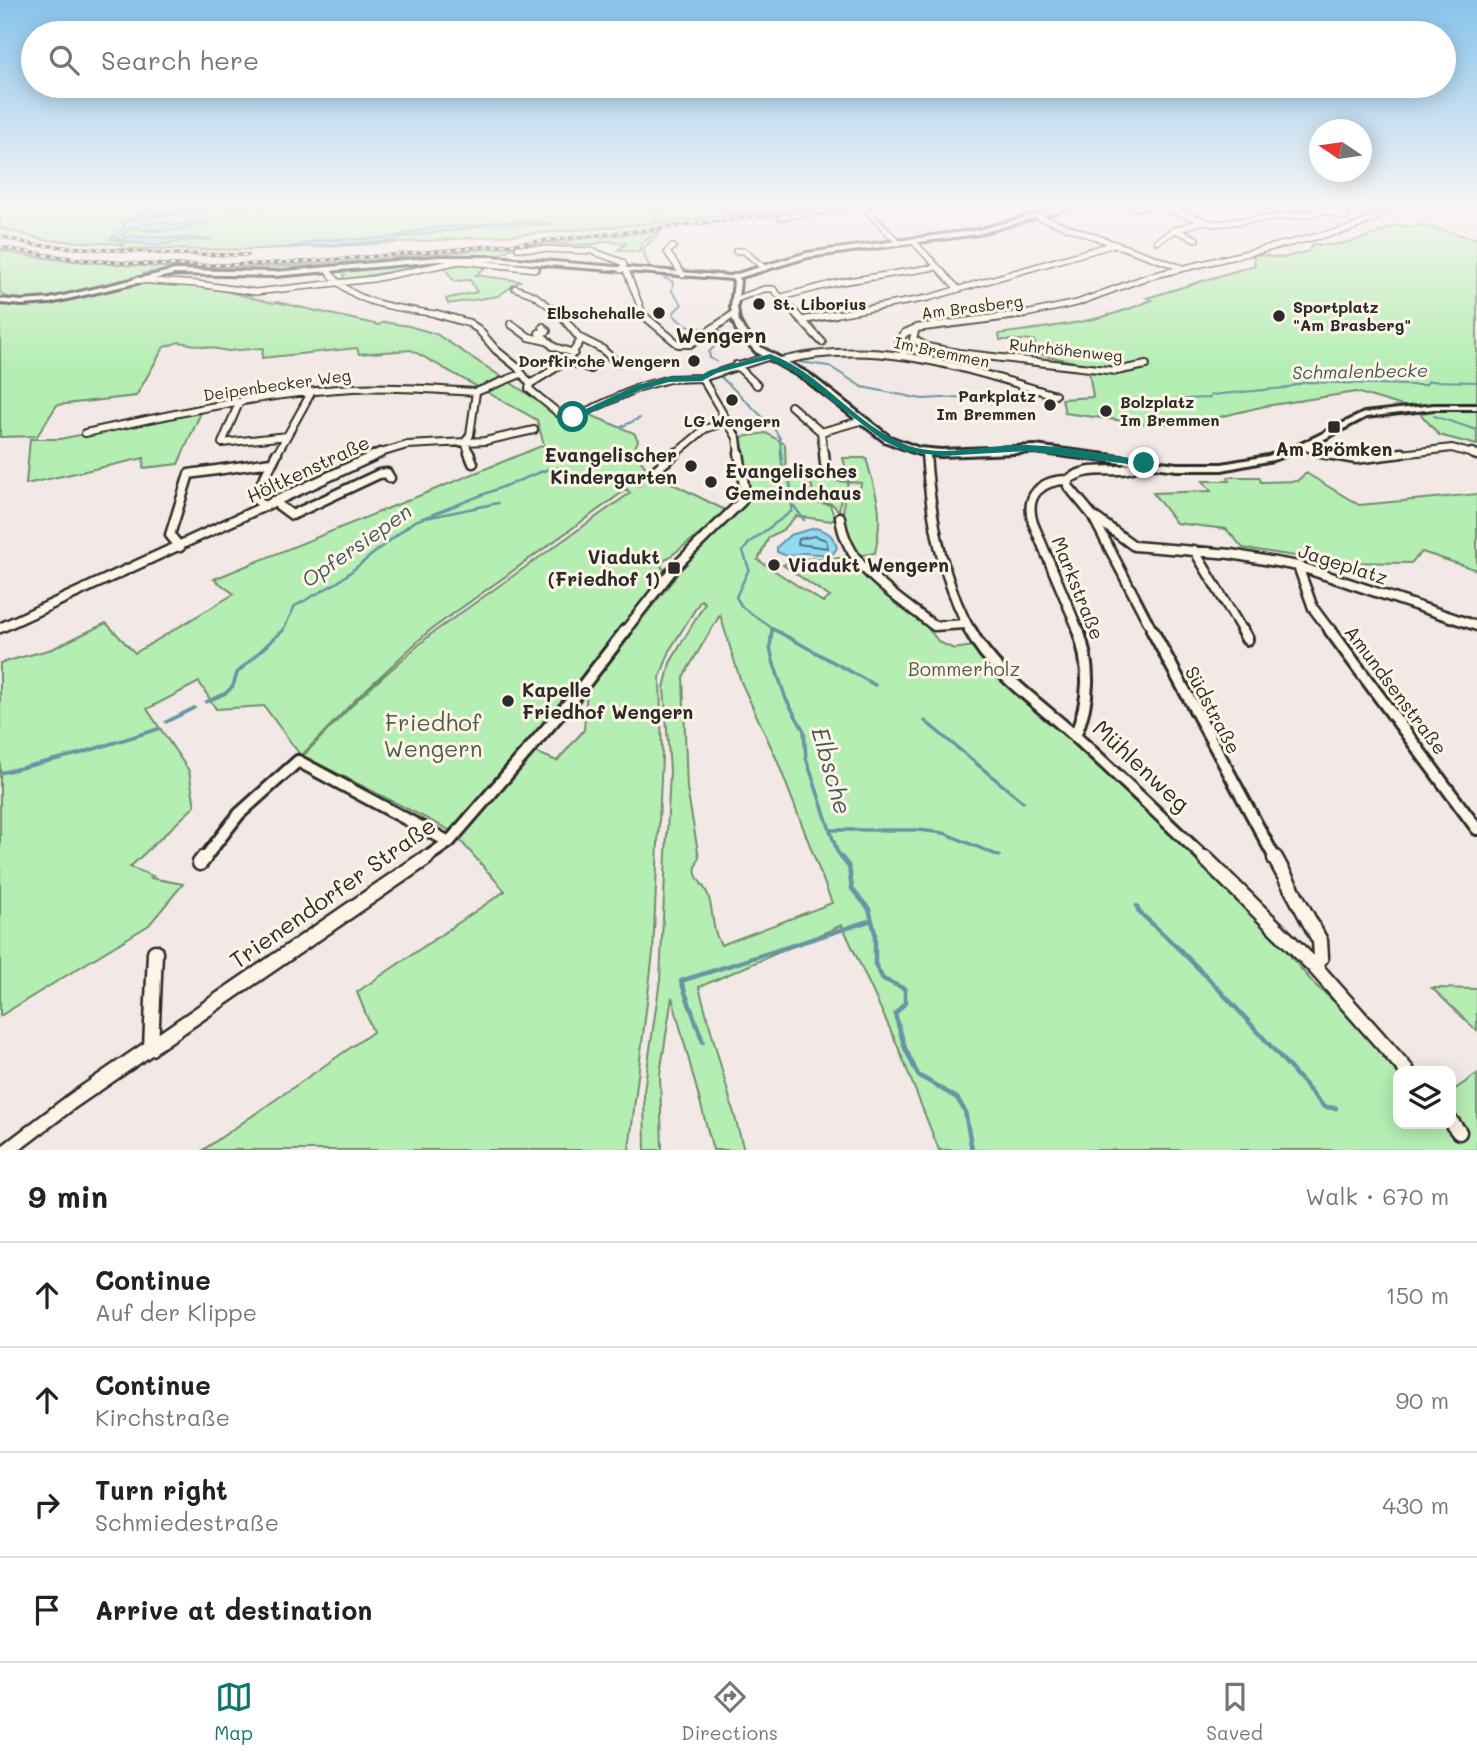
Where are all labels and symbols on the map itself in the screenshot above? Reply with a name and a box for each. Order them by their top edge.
north arrow [1309,119,1372,182]
street label: Am Brasberg [920,290,1024,323]
place label: St. Liborius [773,293,866,314]
marker: St. Liborius [751,296,767,312]
place label: Sportplatz "Am Brasberg" [1293,296,1411,335]
place label: Elbschehalle [547,302,645,323]
marker: Elbschehalle [651,305,667,321]
marker: Sportplatz "Am Brasberg" [1271,308,1287,324]
district label: Wengern [676,321,766,348]
street label: Im Bremmen [892,331,992,372]
street label: Ruhrhöhenweg [1008,333,1124,366]
place label: Dorfkirche Wengern [518,350,680,371]
marker: Dorfkirche Wengern [686,353,702,369]
water label: Schmalenbecke [1292,358,1428,384]
street label: Deipenbecker Weg [202,364,352,405]
place label: Parkplatz Im Bremmen [937,385,1036,424]
place label: Bolzplatz Im Bremmen [1120,391,1219,430]
marker: LG Wengern [724,392,740,408]
marker: Parkplatz Im Bremmen [1042,397,1058,413]
route start [557,401,588,432]
marker: Bolzplatz Im Bremmen [1098,403,1114,419]
place label: LG Wengern [684,410,780,431]
marker: Am Brömken [1326,419,1342,435]
street label: Höltkenstraße [242,429,373,508]
place label: Am Brömken [1276,436,1392,461]
place label: Evangelischer Kindergarten [545,442,677,489]
route end [1128,447,1159,478]
marker: Evangelischer Kindergarten [683,458,699,474]
place label: Evangelisches Gemeindehaus [725,458,861,505]
marker: Evangelisches Gemeindehaus [703,474,719,490]
water label: Opfersiepen [296,497,417,593]
street label: Markstraße [1046,532,1111,643]
street label: Jageplatz [1295,537,1391,590]
place label: Viadukt (Friedhof 1) [548,544,660,591]
place label: Viadukt Wengern [788,552,949,577]
marker: Viadukt Wengern [766,557,782,573]
marker: Viadukt (Friedhof 1) [666,560,682,576]
street label: Amundsenstraße [1340,620,1453,759]
park label: Bommerholz [908,656,1020,681]
street label: Südstraße [1180,662,1247,758]
place label: Kapelle Friedhof Wengern [522,677,693,724]
marker: Kapelle Friedhof Wengern [500,693,516,709]
park label: Friedhof Wengern [383,707,483,763]
street label: Mühlenweg [1087,713,1197,818]
water label: Elbsche [805,723,860,818]
street label: Trienendorfer Straße [223,810,441,975]

